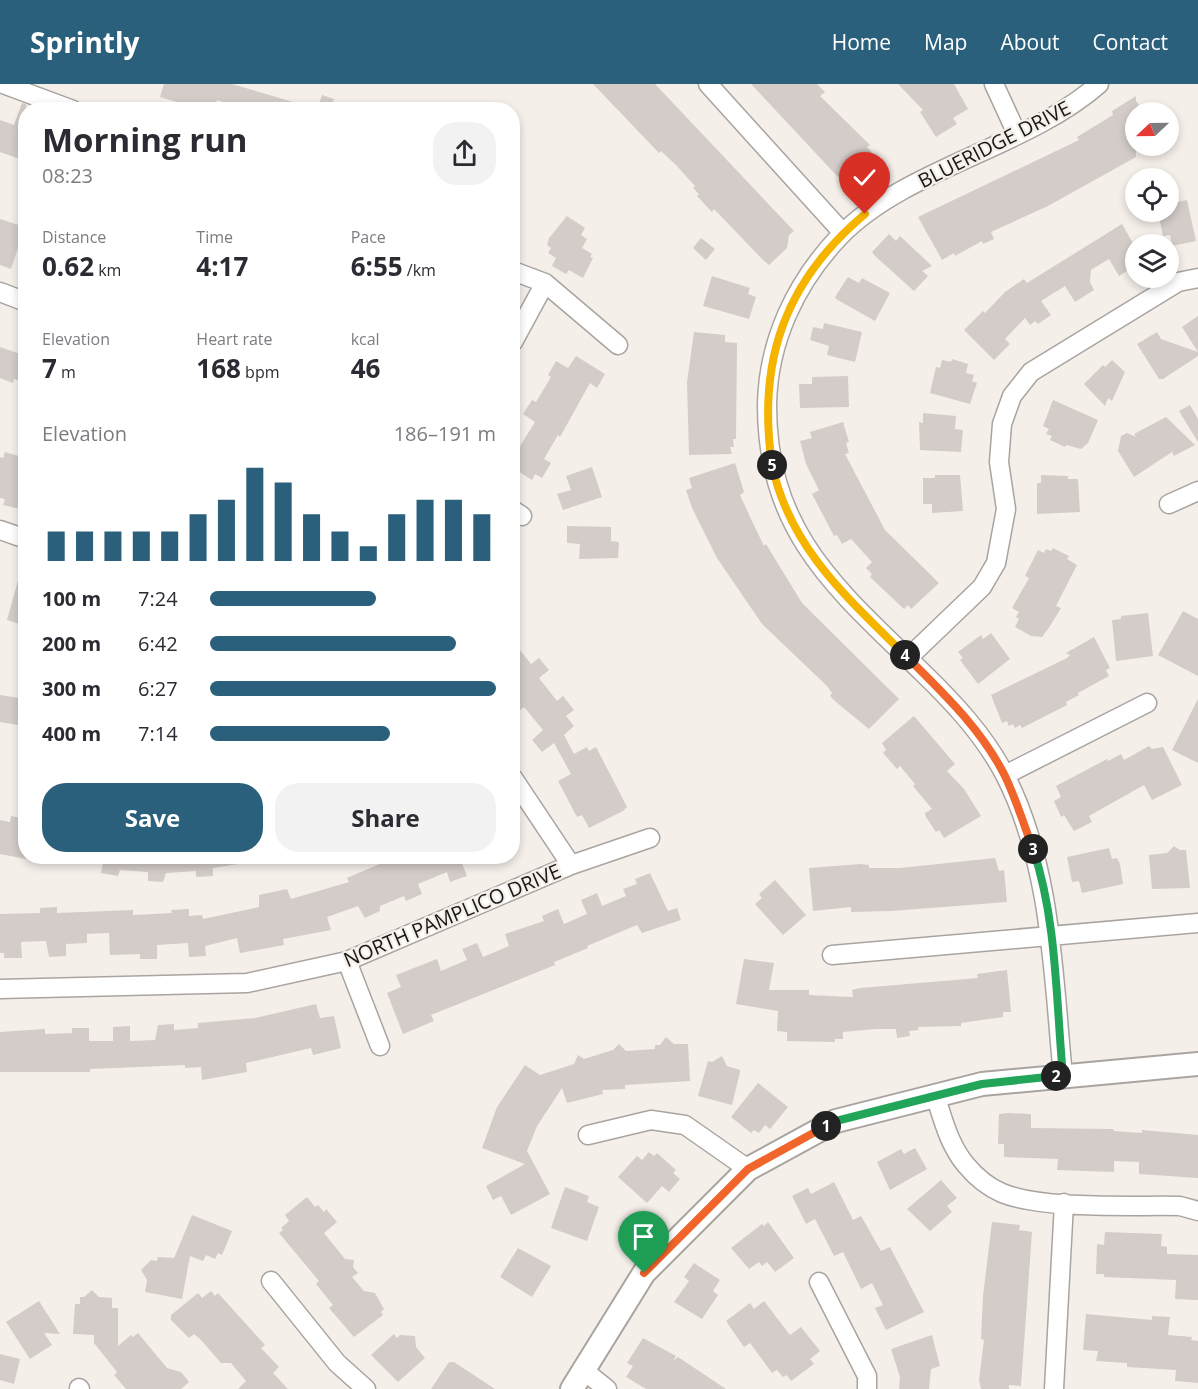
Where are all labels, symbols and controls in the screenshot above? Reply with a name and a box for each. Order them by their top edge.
text: Sprintly [30,23,139,61]
text: Home [832,28,891,56]
text: Map [924,28,967,56]
text: About [1000,28,1060,56]
text: Contact [1093,28,1168,56]
street label: BLUERIDGE DRIVE [913,94,1075,194]
north arrow [1125,102,1179,156]
map controls [1125,102,1179,288]
text: Morning run [42,117,248,162]
button: share [433,122,496,185]
pin [839,152,890,214]
icon: check [848,161,881,194]
text: 08:23 [42,162,93,189]
button: locate [1125,168,1179,222]
text: Distance [42,226,106,248]
text: Time [196,226,233,248]
text: Pace [351,226,386,248]
button: layers [1125,234,1179,288]
text: 0.62 [42,248,94,284]
text: 4:17 [196,248,248,284]
text: 6:55 [351,248,403,284]
text: km [94,259,121,281]
text: /km [403,259,436,281]
text: Elevation [42,328,110,350]
text: Heart rate [196,328,273,350]
text: kcal [351,328,380,350]
text: 7 [42,350,57,386]
text: 168 [196,350,241,386]
text: 46 [351,350,380,386]
text: m [57,361,76,383]
text: bpm [241,361,279,383]
text: Elevation [42,420,127,447]
text: 186–191 m [394,420,496,447]
pin: 5 [757,450,787,480]
text: 5 [767,454,777,476]
text: 100 m [42,585,101,612]
text: 7:24 [138,585,178,612]
text: 200 m [42,630,101,657]
text: 6:42 [138,630,178,657]
pin: 4 [890,640,920,670]
text: 4 [900,644,910,666]
text: 300 m [42,675,101,702]
text: 6:27 [138,675,178,702]
text: 400 m [42,720,101,747]
text: 7:14 [138,720,178,747]
button: Save [42,783,263,852]
button: Share [275,783,496,852]
pin: 3 [1018,834,1048,864]
text: 3 [1028,838,1038,860]
street label: NORTH PAMPLICO DRIVE [339,857,565,973]
pin: 2 [1041,1061,1071,1091]
text: 2 [1051,1065,1061,1087]
pin: 1 [811,1111,841,1141]
text: 1 [821,1115,831,1137]
pin [618,1211,669,1273]
icon: arrive [627,1220,660,1253]

